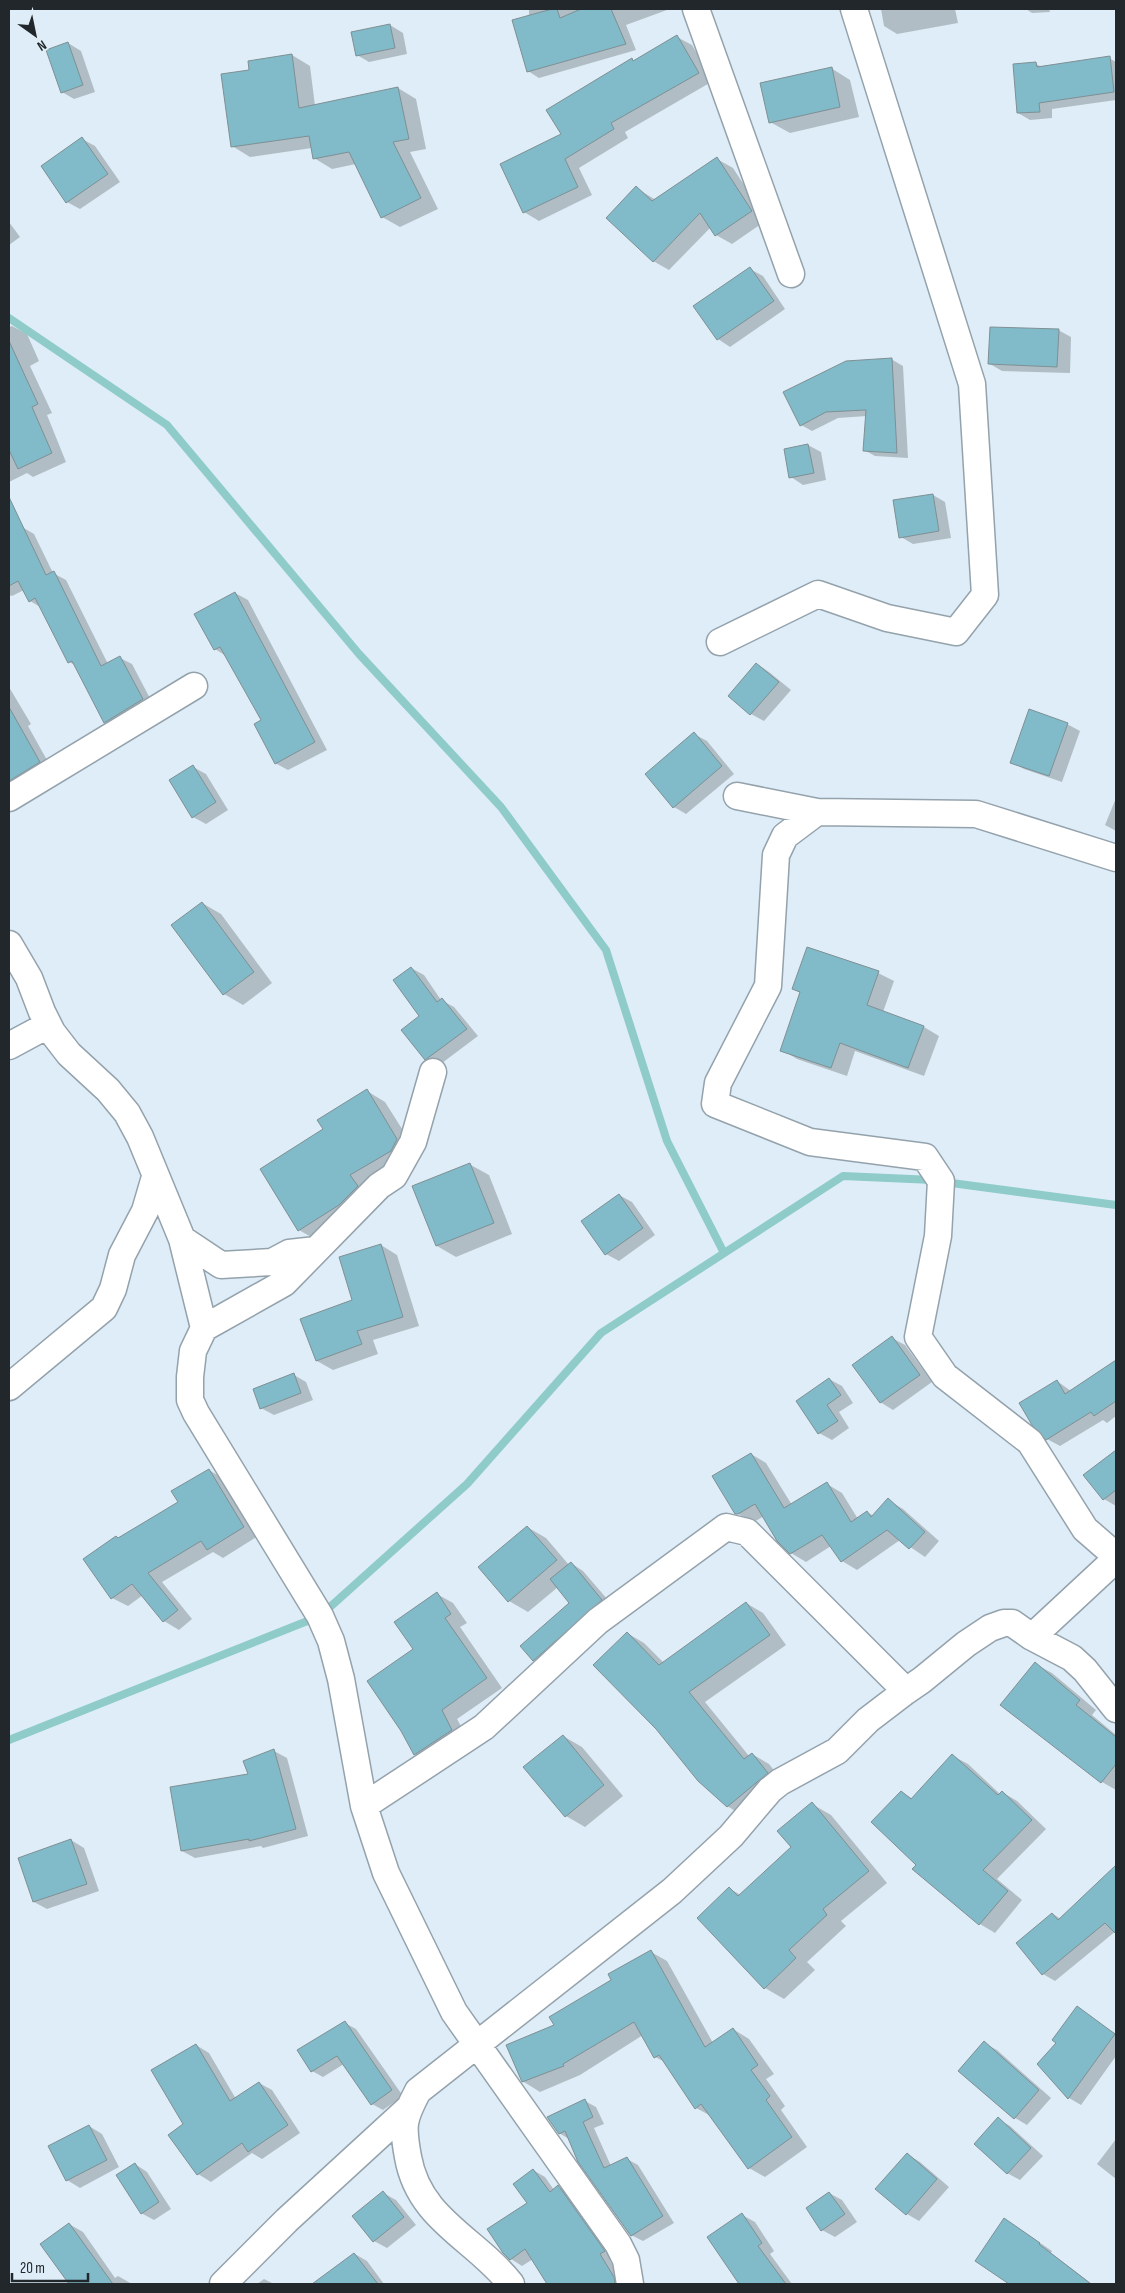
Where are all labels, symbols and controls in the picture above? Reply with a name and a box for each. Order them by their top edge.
north arrow [10,10,60,60]
text: N [34,36,50,55]
scale bar [12,2250,89,2282]
text: 20 m [20,2259,45,2278]

